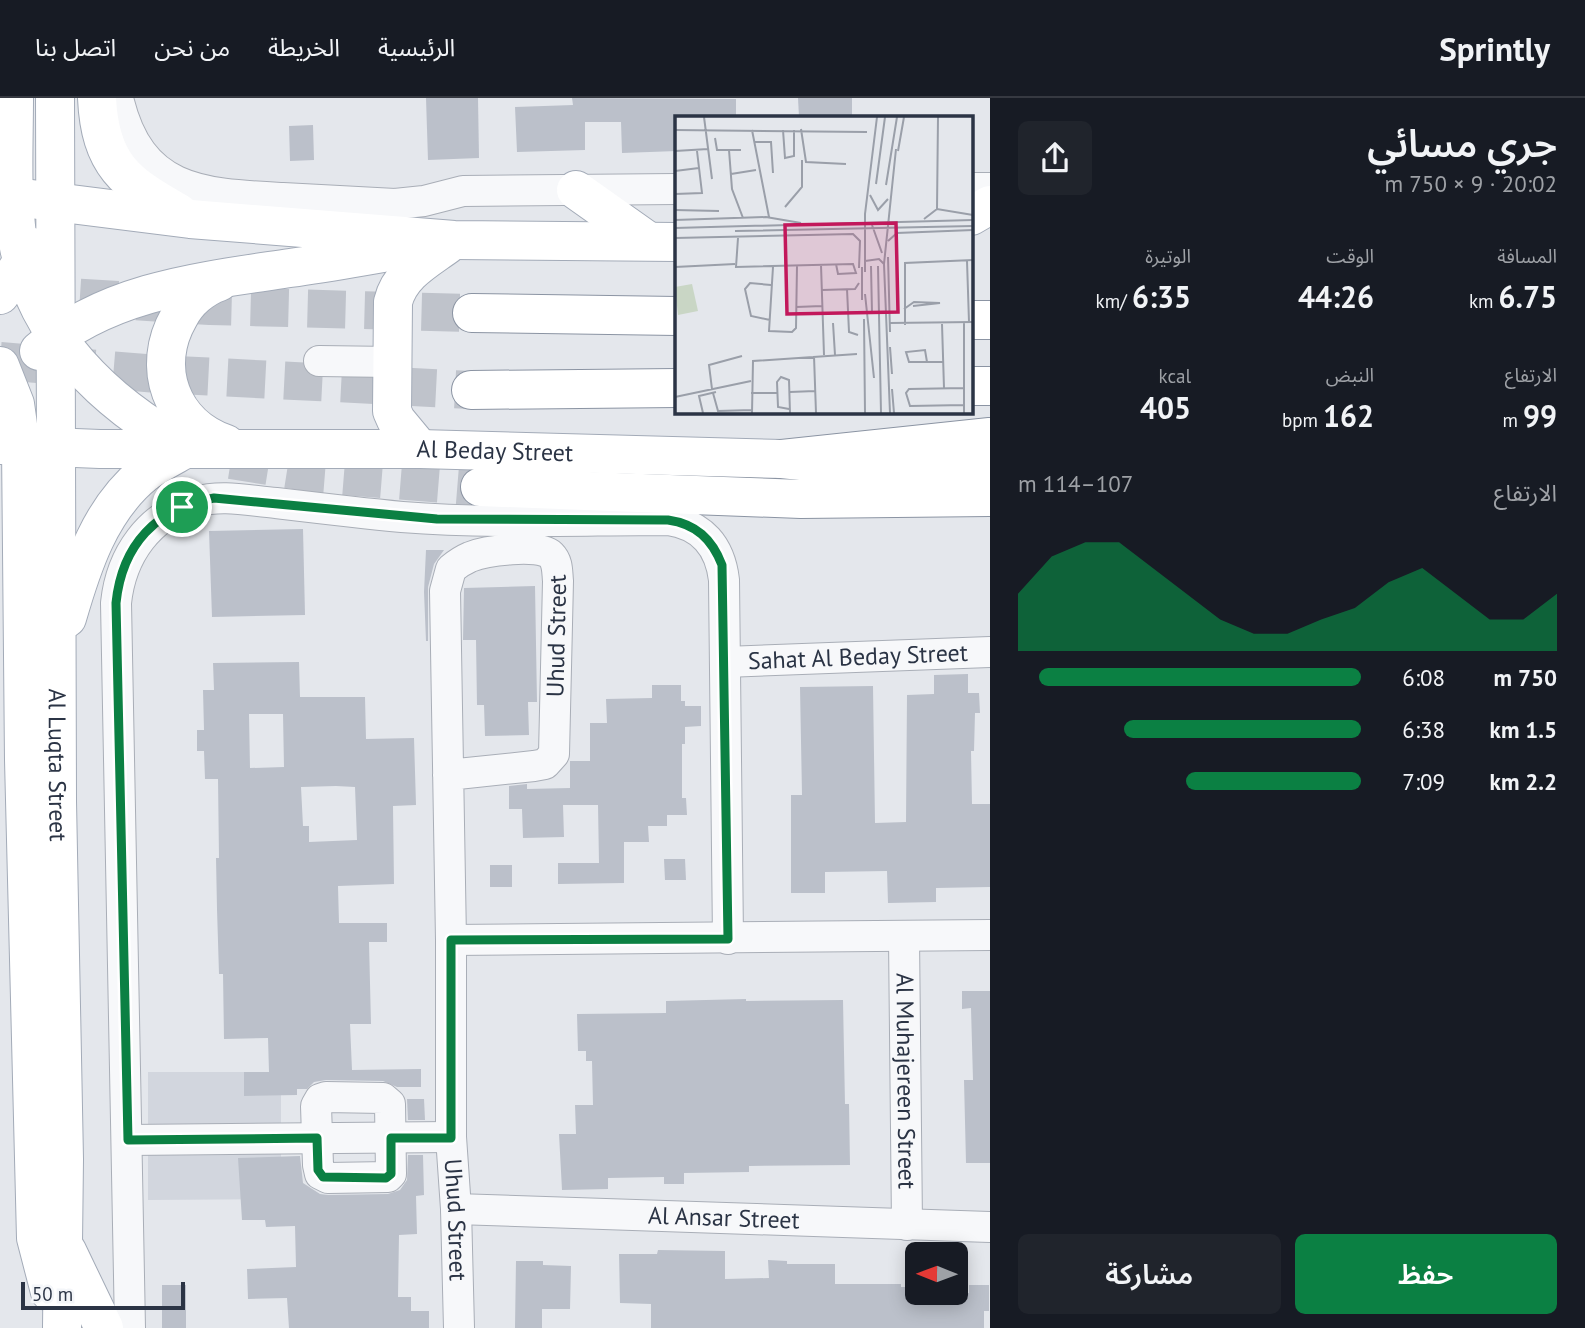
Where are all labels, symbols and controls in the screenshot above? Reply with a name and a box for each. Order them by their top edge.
text: Sprintly [1439,27,1550,70]
text: اتصل بنا [35,32,116,63]
text: من نحن [154,32,230,63]
text: الخريطة [268,32,340,63]
text: الرئيسية [378,32,455,63]
inset map [675,116,972,413]
text: جري مسائي [1367,118,1557,167]
button: share [1018,121,1092,195]
text: 20:02 · 9 × 750 m [1384,169,1557,198]
text: الوتيرة [1145,244,1191,268]
text: الوقت [1326,244,1374,268]
text: المسافة [1497,244,1557,268]
text: 6:35 [1132,277,1191,316]
text: 44:26 [1298,277,1374,316]
text: 6.75 [1499,277,1557,316]
text: /km [1096,289,1132,313]
text: km [1469,289,1499,313]
text: النبض [1326,363,1374,387]
text: الارتفاع [1505,363,1557,387]
text: kcal [1159,364,1191,388]
text: 405 [1140,388,1191,427]
text: 162 [1323,396,1374,435]
text: 99 [1523,396,1557,435]
text: bpm [1282,408,1323,432]
text: m [1502,408,1523,432]
street label: Al Beday Street [416,433,574,468]
text: 107–114 m [1018,469,1133,498]
pin [152,477,212,537]
text: الارتفاع [1494,478,1557,507]
icon: arrive [163,488,201,526]
street label: Uhud Street [539,574,573,698]
street label: Sahat Al Beday Street [747,637,968,676]
text: 6:08 [1402,663,1445,692]
text: 750 m [1494,663,1557,692]
street label: Al Luqta Street [42,688,74,842]
text: 6:38 [1402,715,1445,744]
text: 1.5 km [1490,715,1557,744]
text: 7:09 [1402,767,1445,796]
text: 2.2 km [1490,767,1557,796]
street label: Al Muhajereen Street [889,973,923,1189]
street label: Uhud Street [438,1157,474,1281]
street label: Al Ansar Street [647,1199,800,1236]
button: مشاركة [1018,1234,1281,1314]
button: حفظ [1295,1234,1557,1314]
north arrow [905,1242,968,1306]
map controls [905,1242,968,1305]
scale bar [21,1279,186,1311]
text: 50 m [32,1282,73,1306]

